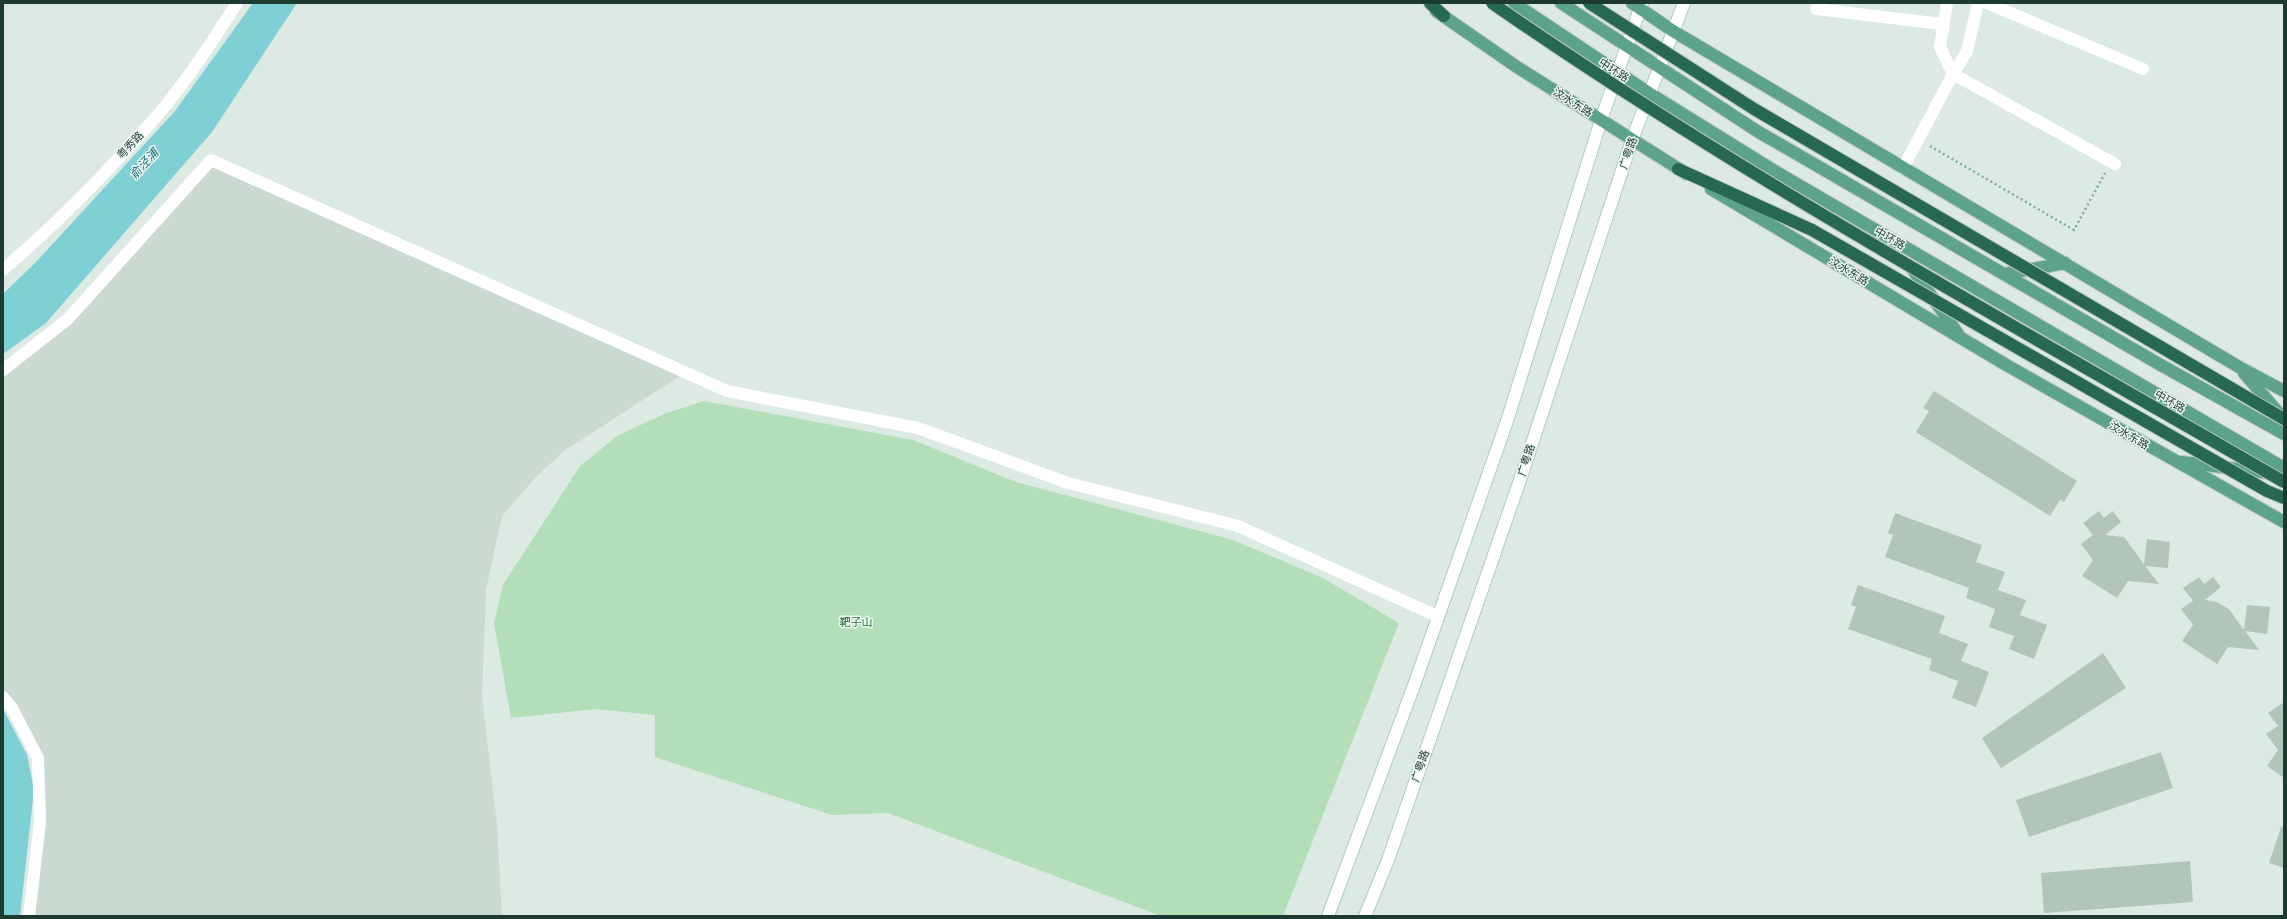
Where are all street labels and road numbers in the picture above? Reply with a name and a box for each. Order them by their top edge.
street label: 中环路 [1597,56,1631,84]
street label: 汶水东路 [1551,85,1595,119]
street label: 粤秀路 [114,129,146,161]
street label: 广粤路 [1617,135,1639,171]
street label: 中环路 [1873,225,1907,251]
street label: 汶水东路 [1827,255,1871,287]
street label: 中环路 [2153,388,2187,414]
street label: 汶水东路 [2107,419,2151,451]
street label: 广粤路 [1515,442,1537,478]
street label: 广粤路 [1409,748,1431,784]

